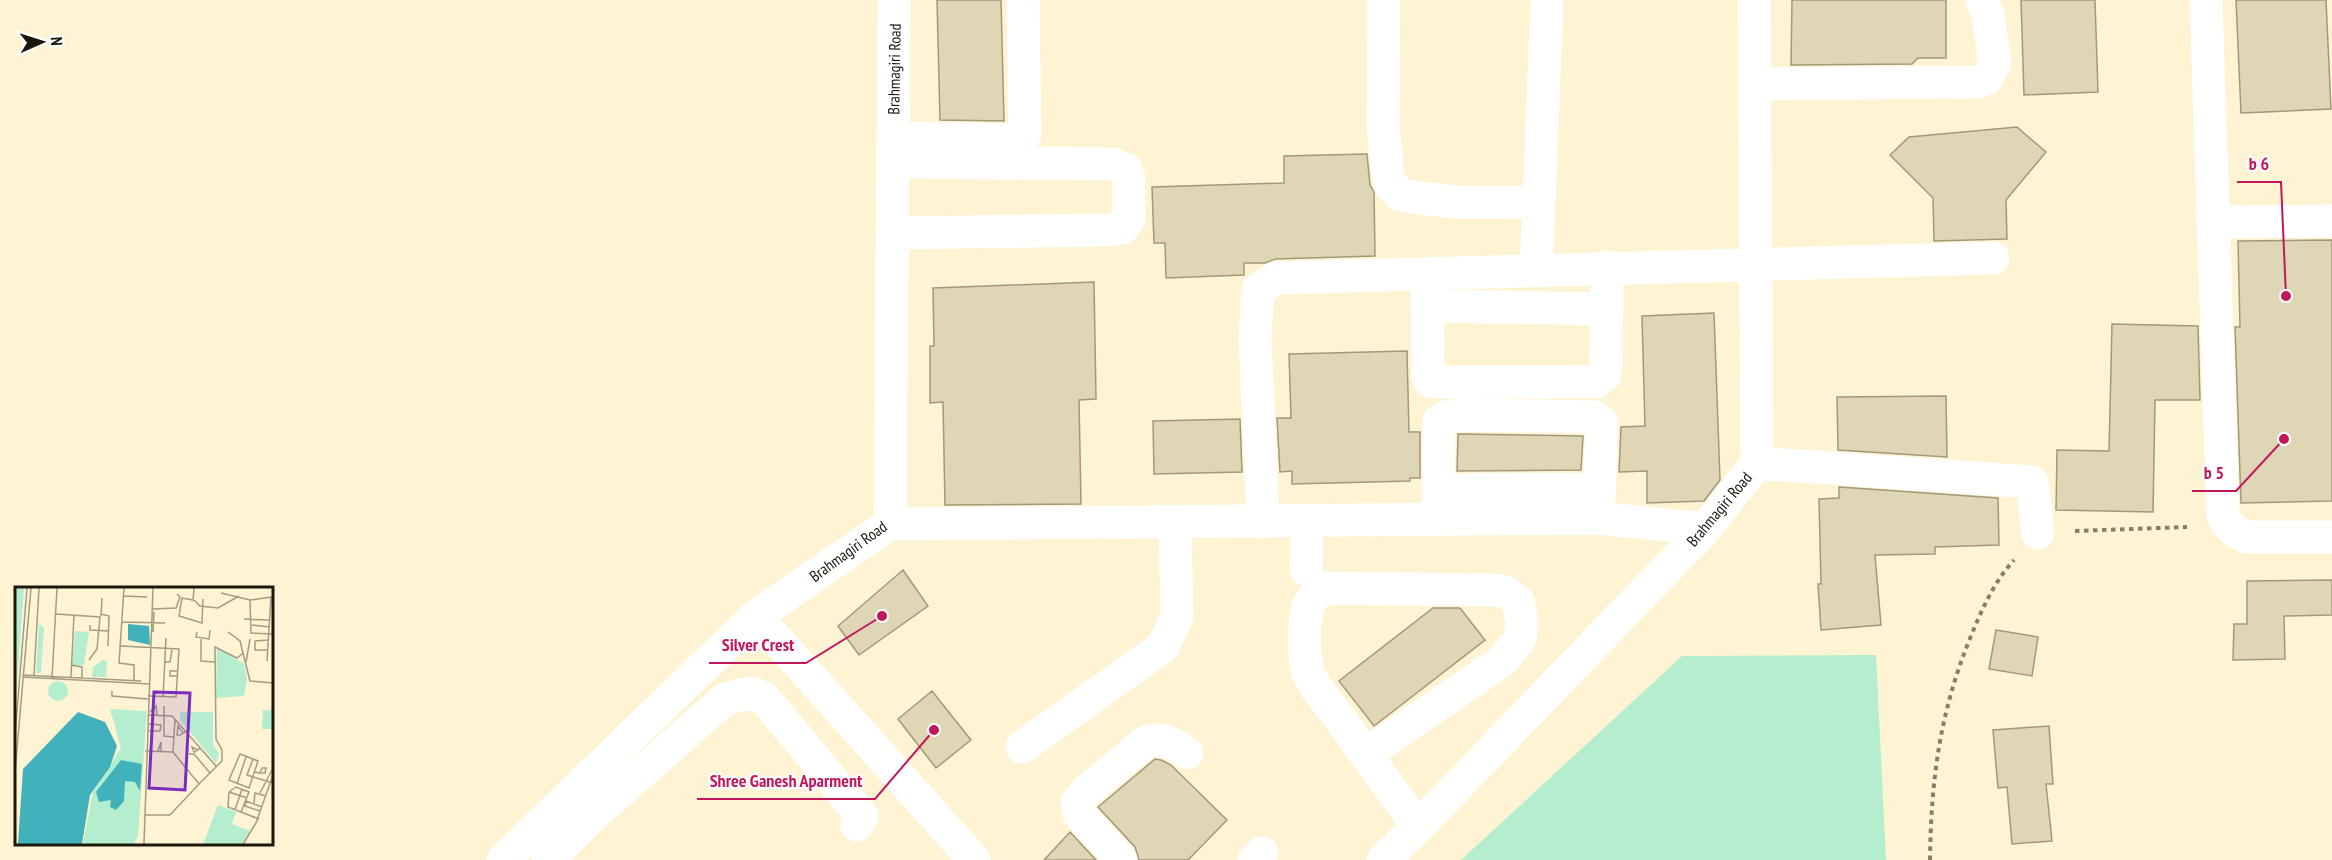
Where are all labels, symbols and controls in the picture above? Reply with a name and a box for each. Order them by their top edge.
north arrow [12,12,72,72]
street label: Brahmagiri Road [883,23,905,115]
text: N [47,36,67,46]
callout: b 6 [2237,146,2281,182]
text: b 6 [2249,152,2269,175]
callout: b 5 [2192,455,2236,491]
text: b 5 [2204,461,2224,484]
street label: Brahmagiri Road [1682,468,1756,550]
street label: Brahmagiri Road [805,516,891,586]
inset map [15,587,273,845]
callout: Silver Crest [709,627,806,663]
text: Silver Crest [722,633,795,656]
callout: Shree Ganesh Aparment [697,763,875,799]
text: Shree Ganesh Aparment [710,769,863,792]

